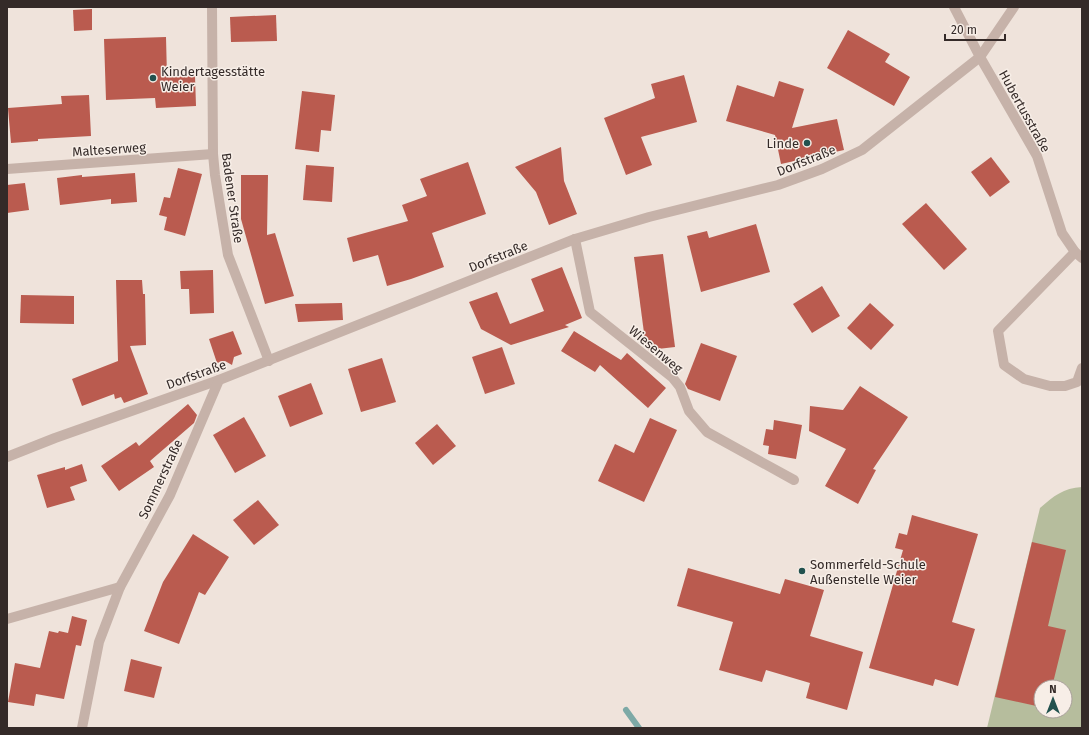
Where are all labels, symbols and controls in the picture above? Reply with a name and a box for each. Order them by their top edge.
scale bar [945,16,1005,42]
text: 20 m [951,23,977,37]
place label: Kindertagesstätte Weier [161,64,265,94]
street label: Hubertusstraße [996,68,1053,155]
marker: Kindertagesstätte Weier [148,73,158,83]
place label: Linde [766,136,799,151]
marker: Linde [802,138,812,148]
street label: Malteserweg [72,139,147,160]
street label: Dorfstraße [774,142,838,179]
street label: Badener Straße [219,152,246,244]
street label: Dorfstraße [466,238,530,275]
street label: Wiesenweg [626,323,686,376]
street label: Dorfstraße [164,357,228,392]
street label: Sommerstraße [135,437,185,521]
place label: Sommerfeld-Schule Außenstelle Weier [810,557,926,587]
marker: Sommerfeld-Schule Außenstelle Weier [797,566,807,576]
north arrow [1033,679,1073,719]
text: N [1049,683,1057,696]

